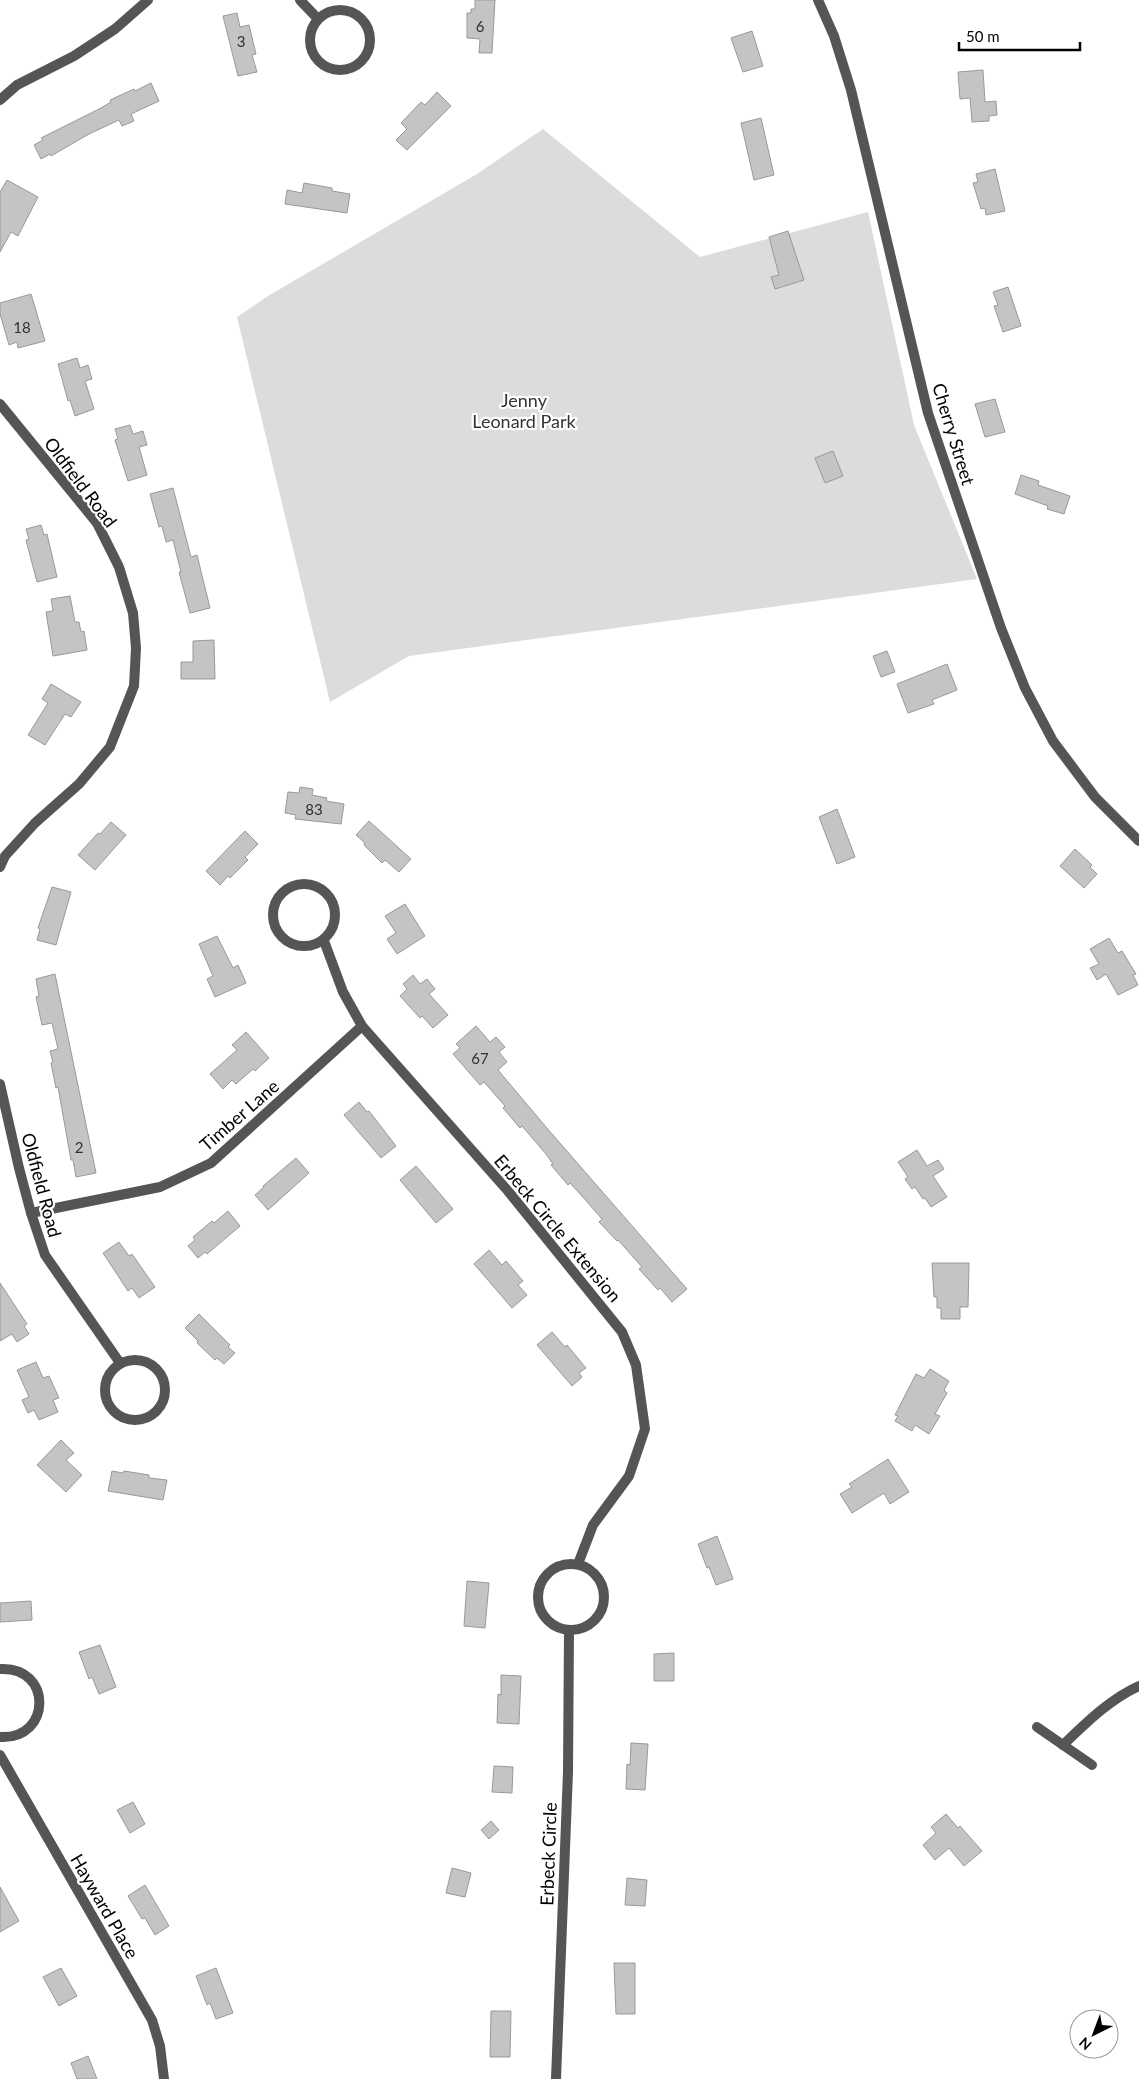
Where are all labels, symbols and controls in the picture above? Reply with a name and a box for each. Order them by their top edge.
house number: 6 [476,17,485,35]
scale bar [959,20,1080,52]
text: 50 m [966,27,1000,45]
house number: 3 [237,32,245,50]
house number: 18 [13,318,31,336]
street label: Cherry Street [928,380,980,488]
park label: Jenny Leonard Park [472,389,577,432]
street label: Oldfield Road [40,433,122,531]
house number: 83 [305,800,323,818]
house number: 67 [471,1049,489,1067]
street label: Timber Lane [195,1075,283,1155]
street label: Oldfield Road [17,1130,67,1240]
house number: 2 [75,1138,83,1156]
street label: Erbeck Circle Extension [490,1150,626,1306]
street label: Erbeck Circle [535,1802,561,1906]
street label: Hayward Place [66,1850,144,1962]
north arrow [1069,2009,1119,2059]
text: N [1075,2034,1095,2054]

